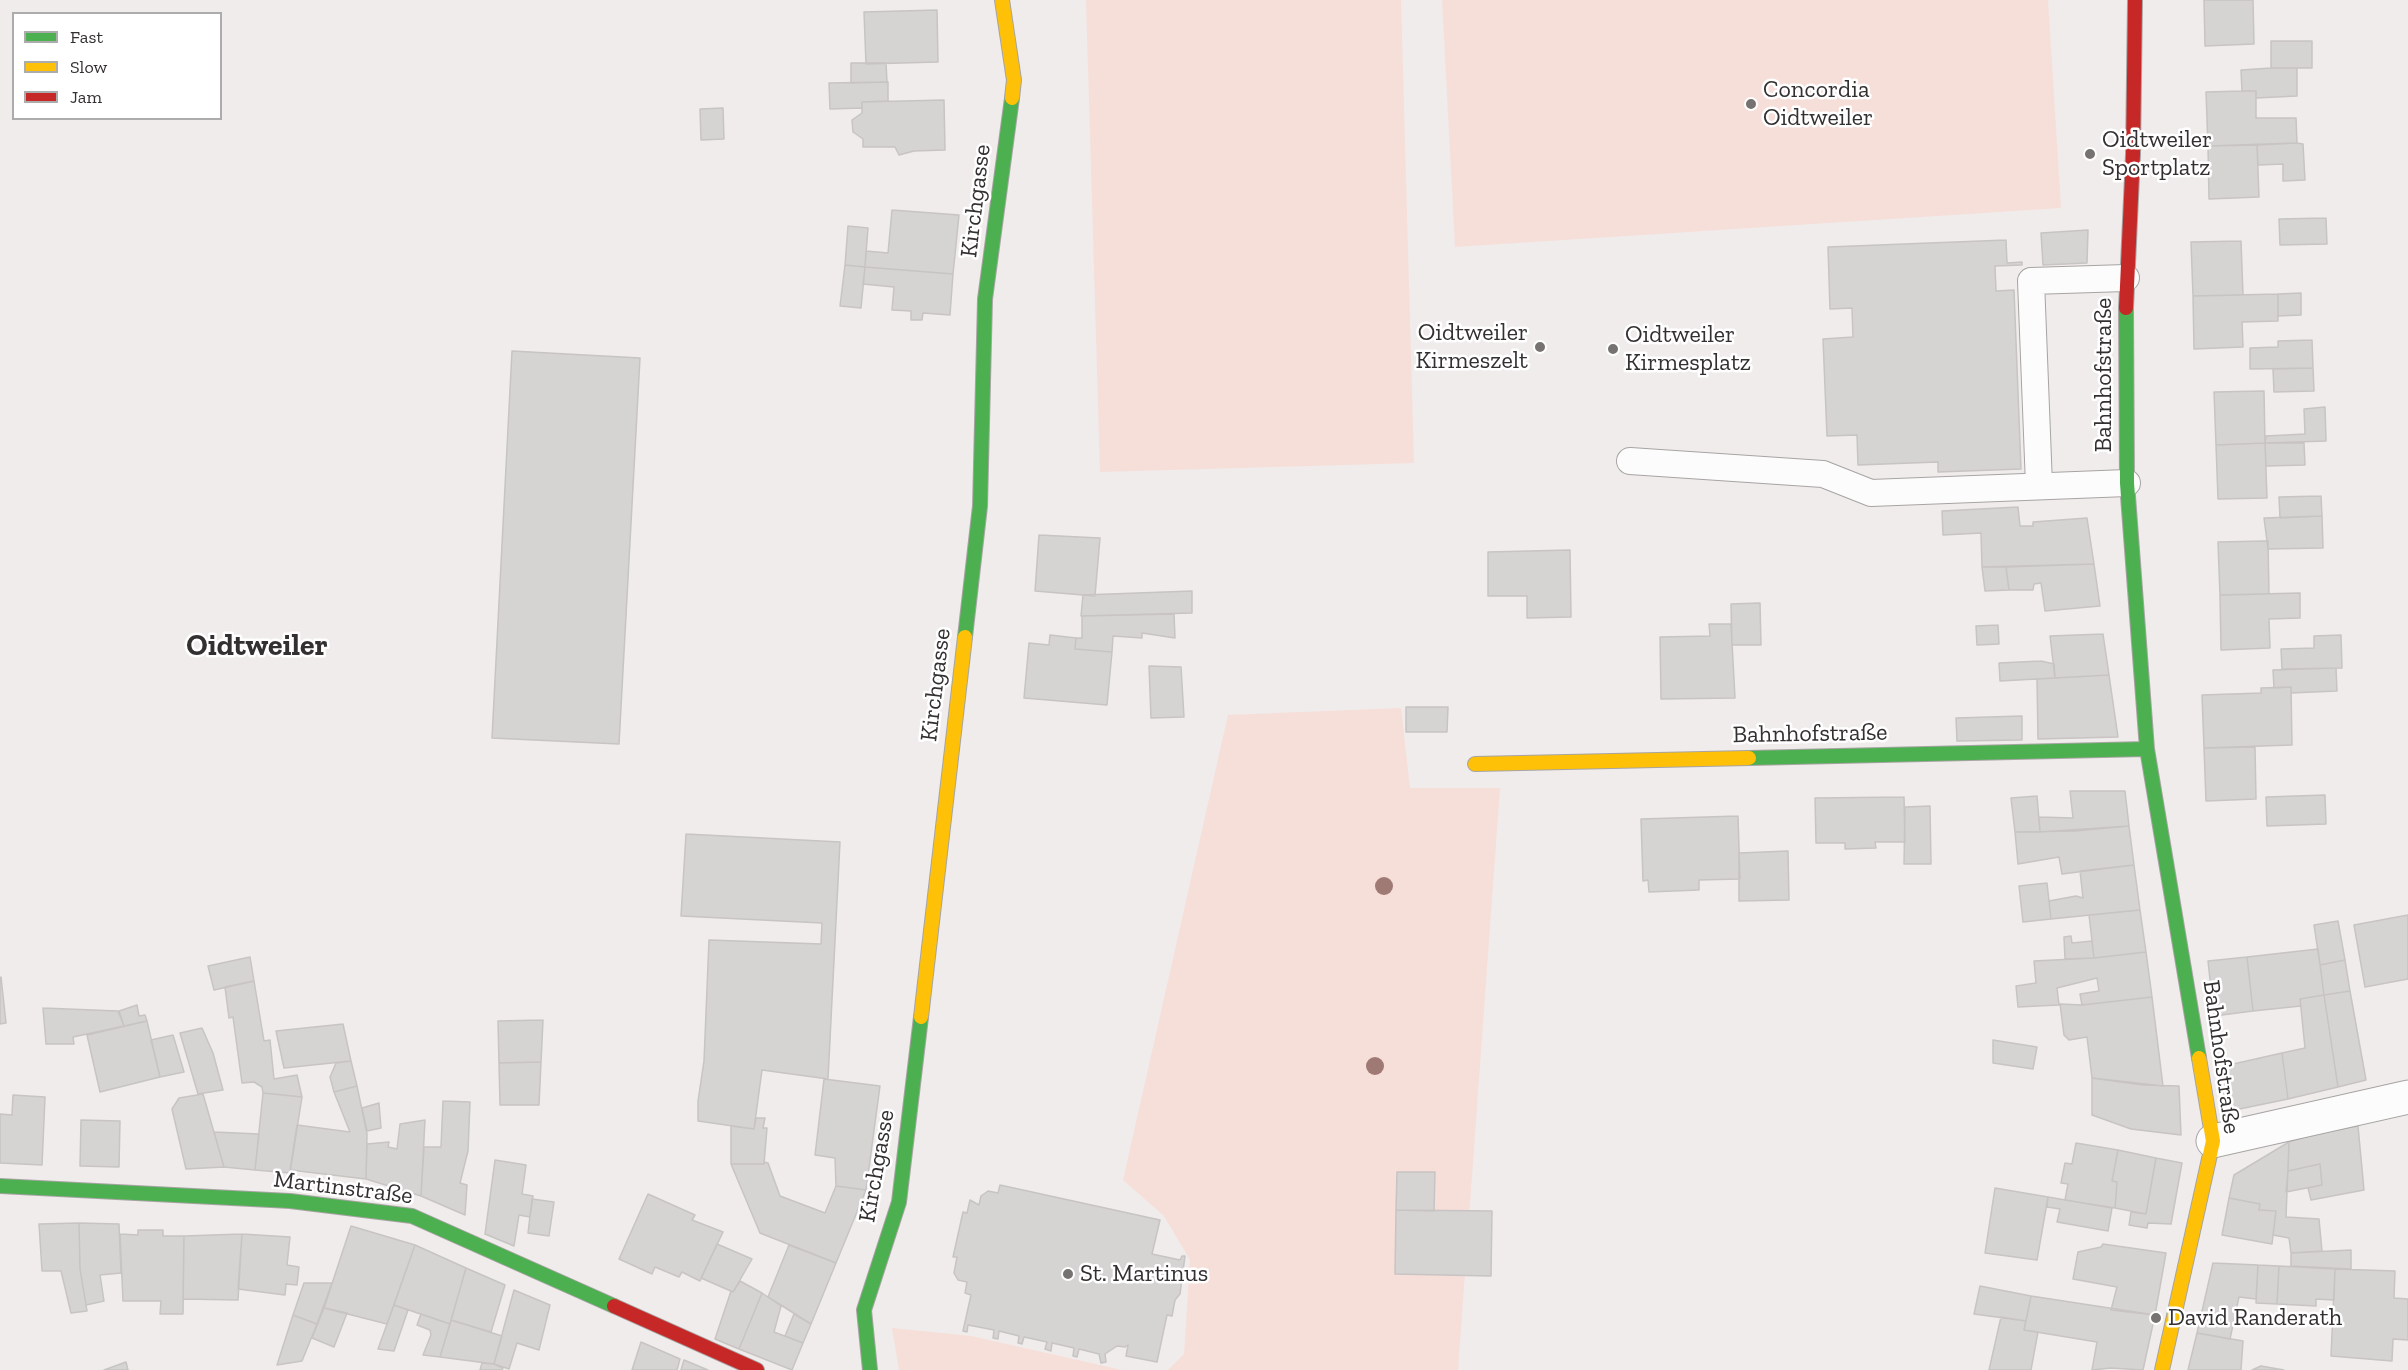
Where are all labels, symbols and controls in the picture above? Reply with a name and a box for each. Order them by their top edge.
legend [12,12,222,120]
text: Fast [70,26,103,48]
text: Slow [70,56,107,78]
place label: Concordia Oidtweiler [1763,76,1873,132]
text: Jam [70,86,102,108]
marker: Concordia Oidtweiler [1744,97,1758,111]
place label: Oidtweiler Sportplatz [2102,126,2212,182]
street label: Kirchgasse [955,143,997,259]
marker: Oidtweiler Sportplatz [2083,147,2097,161]
street label: Bahnhofstraße [2090,298,2118,452]
place label: Oidtweiler Kirmeszelt [1416,319,1528,375]
place label: Oidtweiler Kirmesplatz [1625,321,1751,377]
marker: Oidtweiler Kirmeszelt [1533,340,1547,354]
marker: Oidtweiler Kirmesplatz [1606,342,1620,356]
street label: Kirchgasse [915,627,957,743]
district label: Oidtweiler [186,628,328,664]
street label: Bahnhofstraße [1732,718,1888,750]
street label: Bahnhofstraße [2196,978,2246,1136]
street label: Kirchgasse [853,1107,901,1225]
street label: Martinstraße [272,1165,414,1211]
place label: St. Martinus [1080,1260,1208,1288]
marker: St. Martinus [1061,1267,1075,1281]
place label: David Randerath [2168,1304,2342,1332]
marker: David Randerath [2149,1311,2163,1325]

